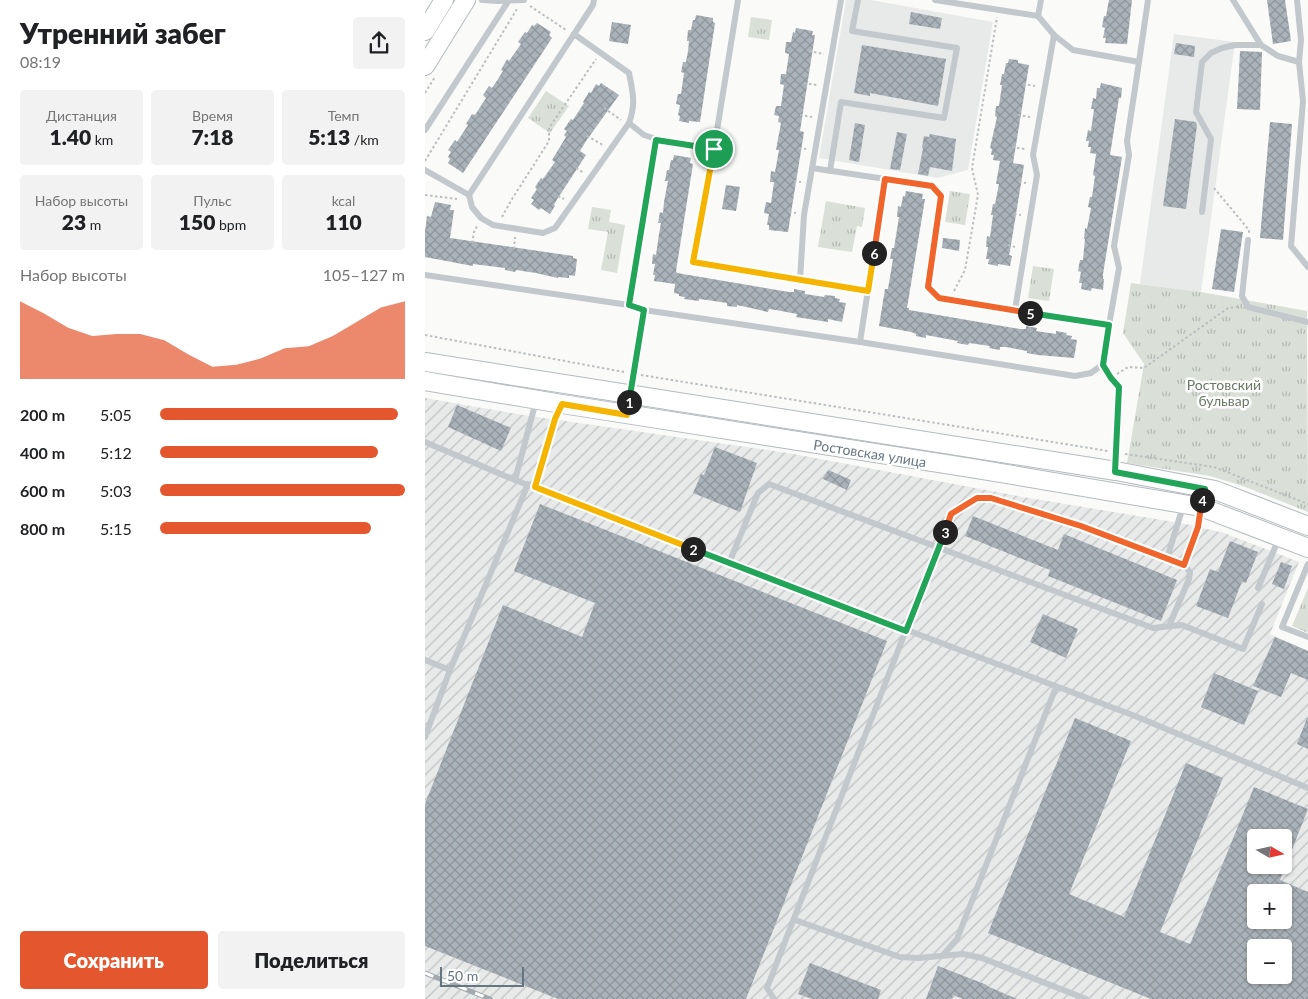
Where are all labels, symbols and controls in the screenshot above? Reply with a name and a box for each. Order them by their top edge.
text: Утренний забег [20,16,226,50]
button: share [353,17,405,69]
text: 08:19 [20,52,61,71]
text: Дистанция [46,107,117,124]
text: Время [192,107,233,124]
text: Темп [328,107,359,124]
text: 1.40 [50,124,91,149]
text: 7:18 [191,124,234,149]
text: 5:13 [308,124,350,149]
pin [693,128,735,170]
text: km [91,131,113,148]
text: /km [350,131,379,148]
icon: arrive [700,135,728,163]
text: Набор высоты [35,192,128,209]
text: Пульс [193,192,232,209]
text: kcal [332,192,355,209]
text: 23 [62,209,86,234]
text: 150 [179,209,215,234]
text: 110 [325,209,362,234]
text: m [86,216,101,233]
text: bpm [215,216,246,233]
pin: 6 [861,240,887,266]
text: 6 [870,245,879,262]
text: Набор высоты [20,265,127,284]
text: 105–127 m [323,265,405,284]
pin: 5 [1017,300,1043,326]
text: 5 [1026,305,1035,322]
park label: Ростовский бульвар [1187,376,1261,409]
pin: 1 [617,390,641,414]
text: 1 [625,394,634,411]
text: 200 m [20,405,65,424]
text: 5:05 [100,405,132,424]
street label: Ростовская улица [812,436,928,470]
text: 400 m [20,443,65,462]
text: 5:12 [100,443,132,462]
text: 600 m [20,481,65,500]
text: 5:03 [100,481,132,500]
pin: 4 [1189,488,1215,512]
text: 4 [1198,492,1207,509]
text: 800 m [20,519,65,538]
text: 5:15 [100,519,132,538]
pin: 3 [933,520,957,544]
text: 3 [941,524,950,541]
pin: 2 [681,536,705,562]
text: 2 [689,541,698,558]
north arrow [1247,829,1293,874]
map controls [1247,829,1292,984]
button: + [1247,884,1292,929]
button: Сохранить [20,931,208,989]
button: Поделиться [218,931,405,989]
button: − [1247,939,1292,984]
scale bar [440,964,524,987]
text: 50 m [447,967,478,984]

